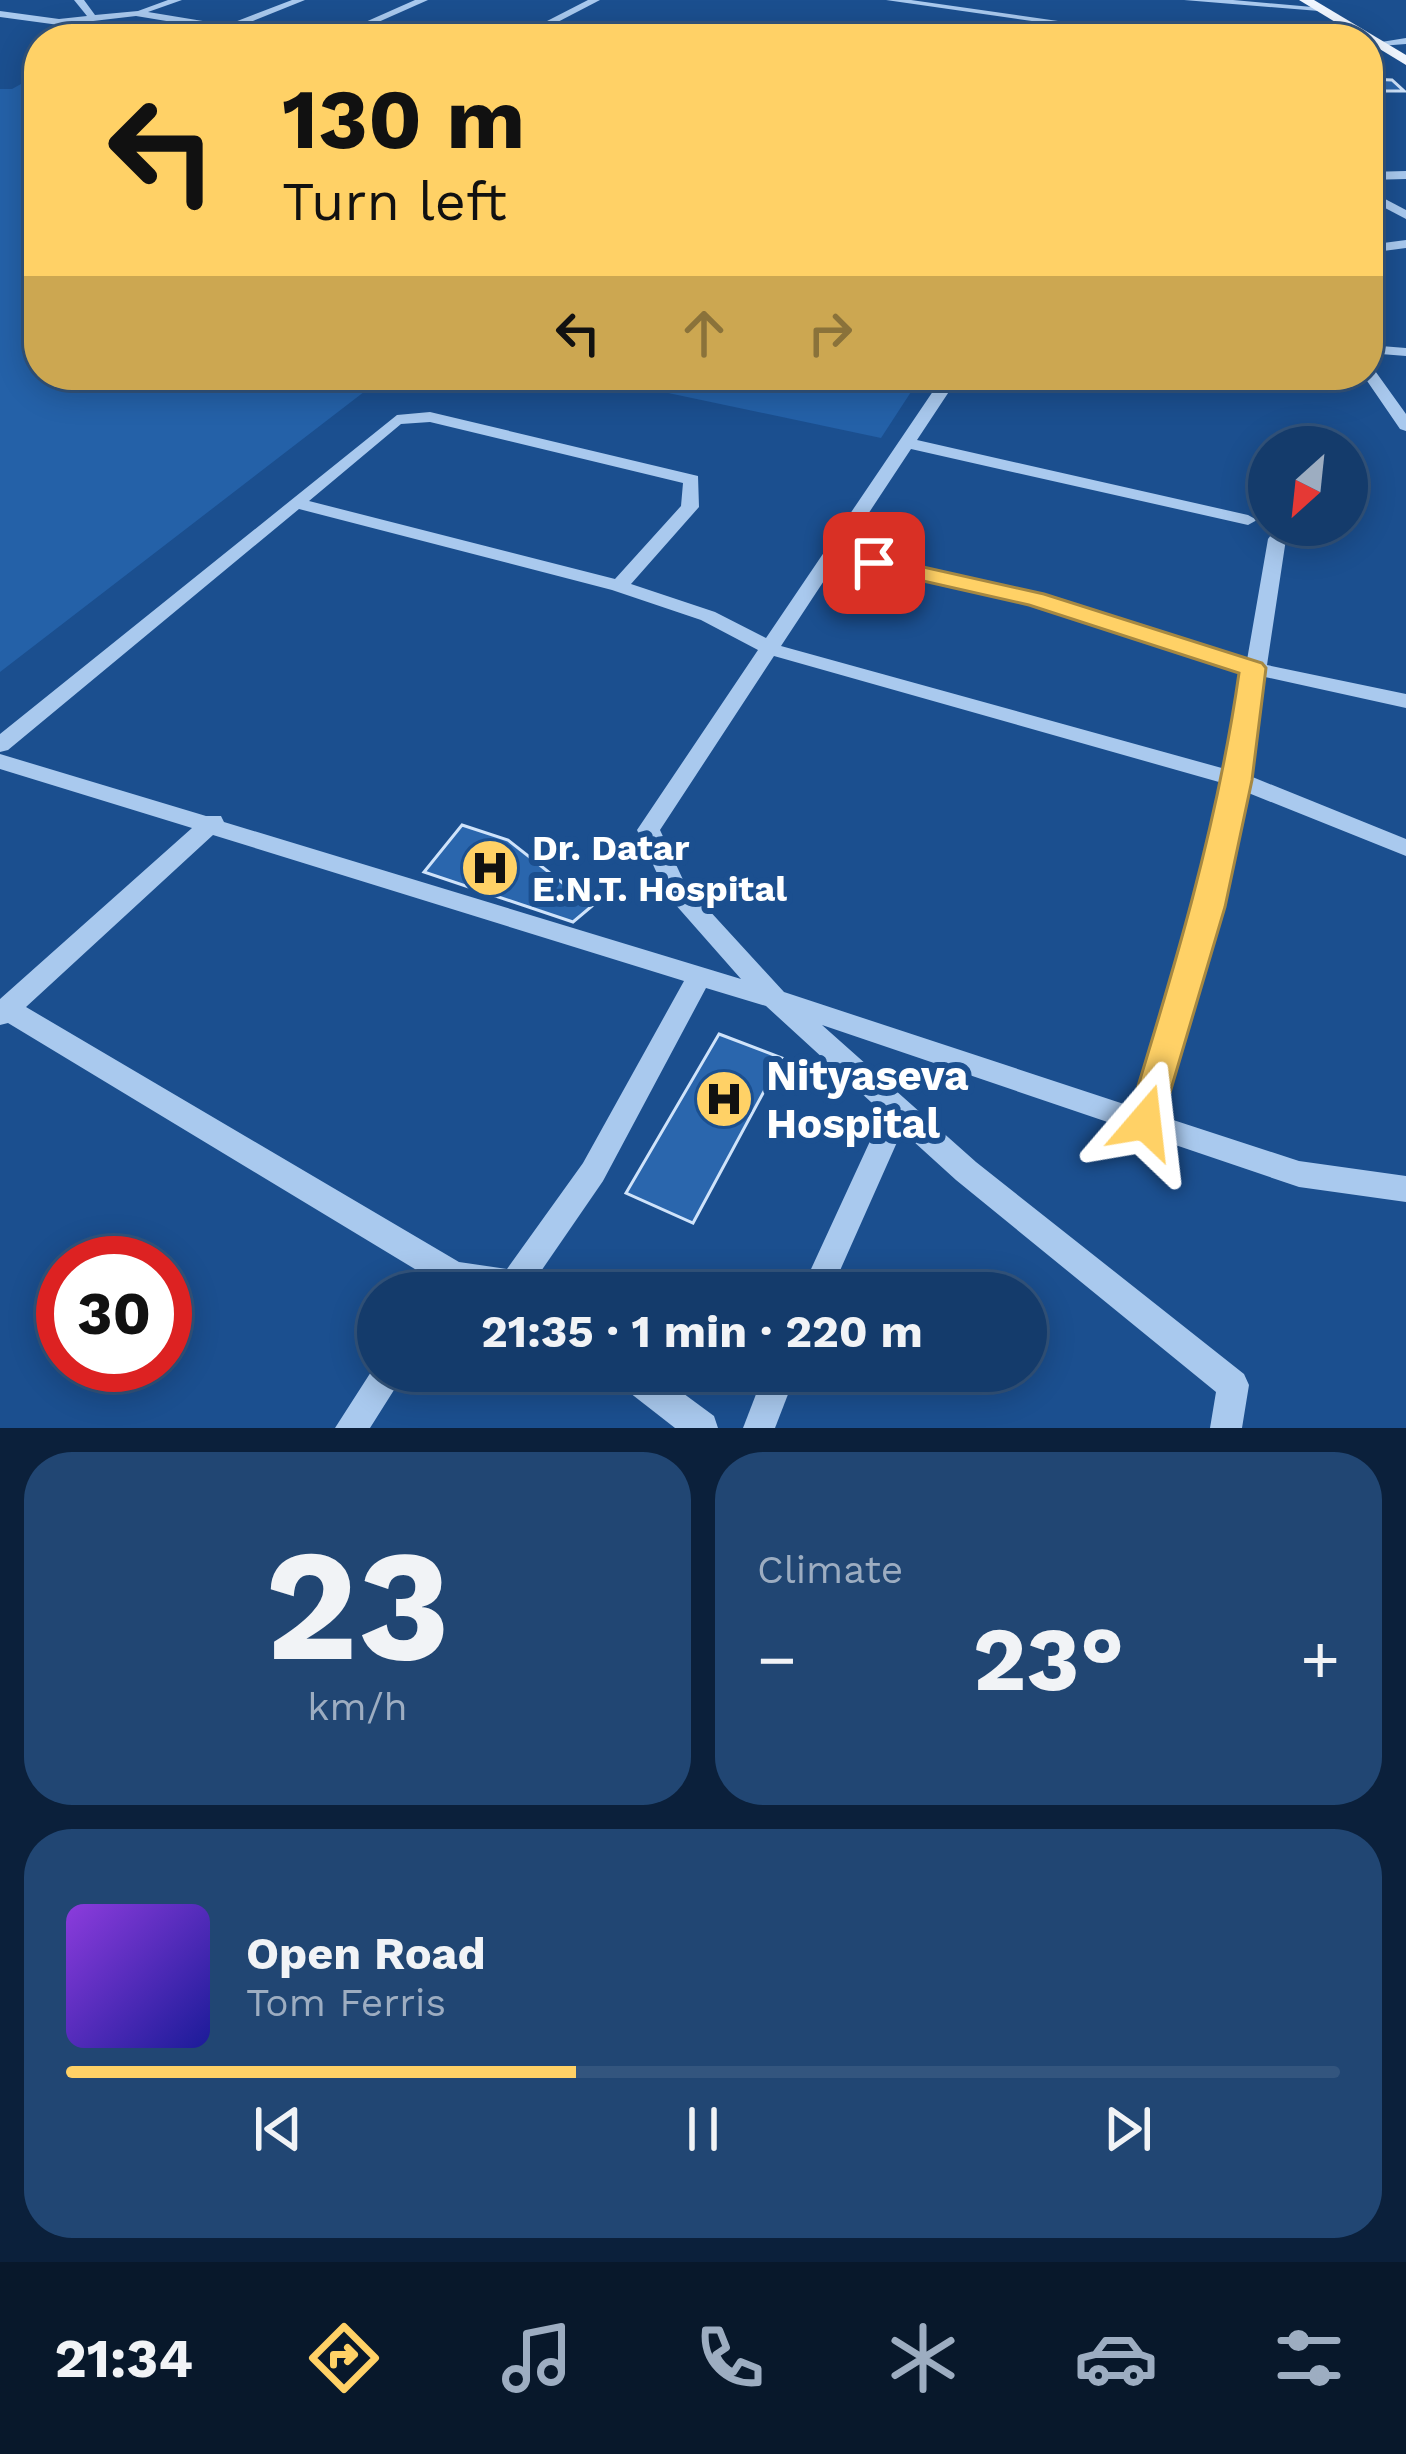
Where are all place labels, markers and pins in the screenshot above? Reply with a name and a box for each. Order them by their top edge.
pin [823,512,925,614]
place label: Dr. Datar E.N.T. Hospital [532,827,787,910]
hospital icon: Dr. Datar E.N.T. Hospital [459,837,521,899]
place label: Nityaseva Hospital [766,1051,969,1148]
hospital icon: Nityaseva Hospital [693,1068,755,1130]

